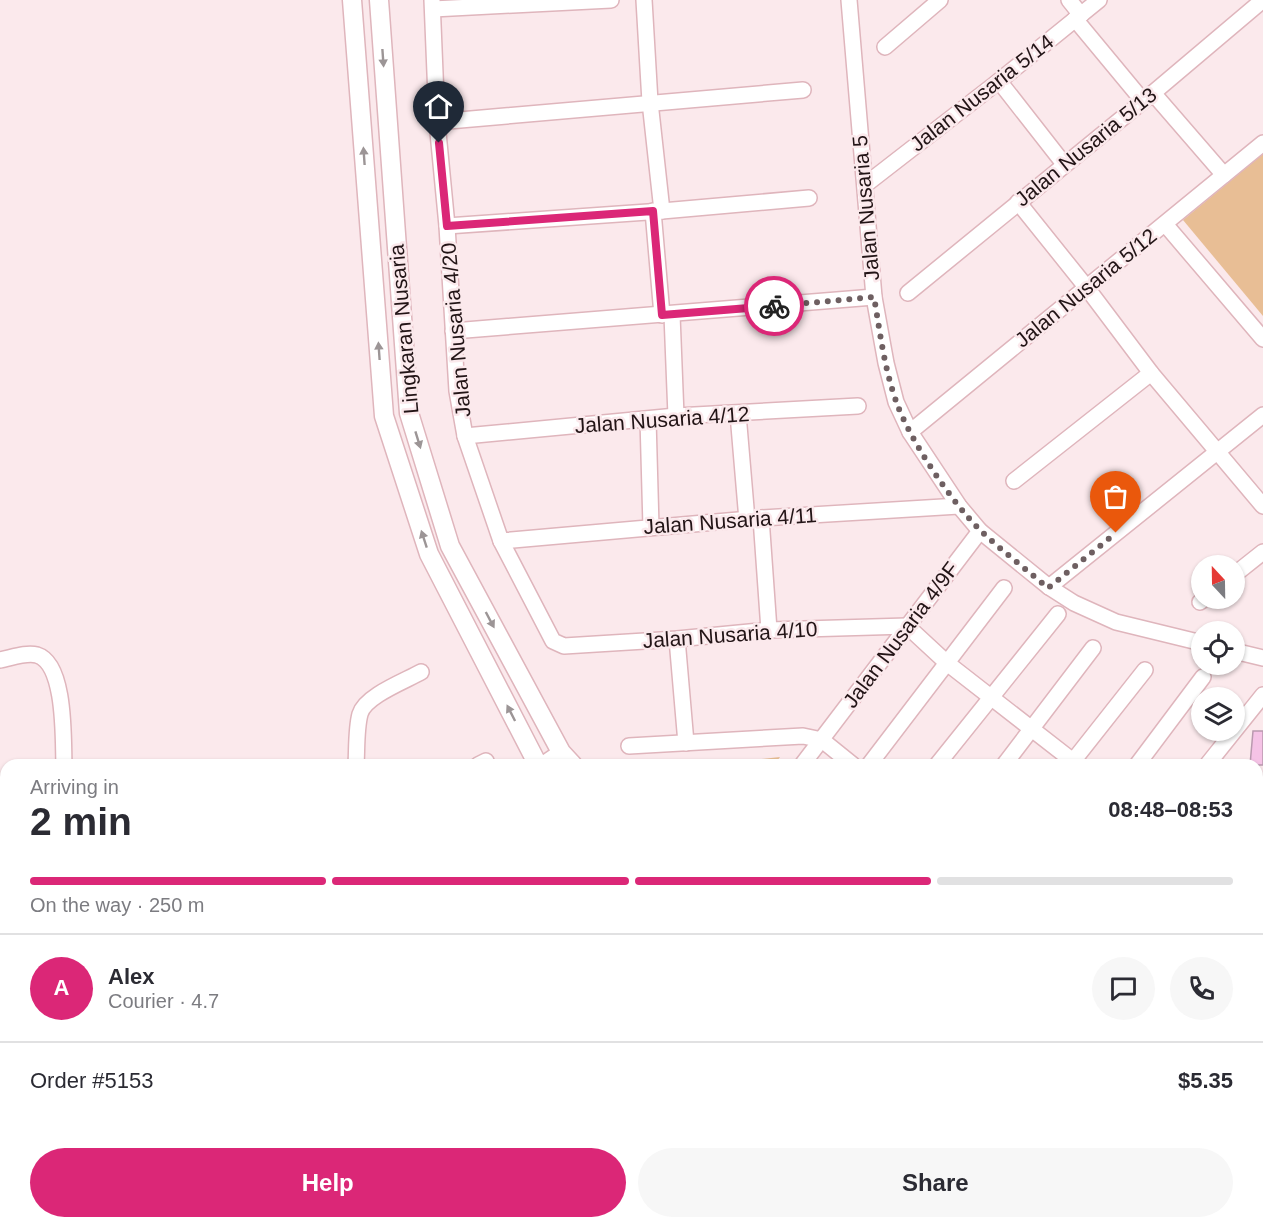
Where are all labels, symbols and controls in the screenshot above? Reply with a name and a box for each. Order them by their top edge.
street label: Jalan Nusaria 5/14 [906,29,1058,156]
one-way arrow [378,49,388,68]
pin [413,81,464,143]
street label: Jalan Nusaria 5/13 [1010,83,1161,211]
icon: home [422,90,455,123]
street label: Jalan Nusaria 5 [848,134,883,282]
one-way arrow [359,147,369,166]
street label: Jalan Nusaria 5/12 [1010,224,1161,352]
street label: Jalan Nusaria 4/20 [436,242,475,418]
street label: Lingkaran Nusaria [385,243,422,415]
courier [744,276,804,336]
icon: bike [758,290,791,323]
one-way arrow [374,341,384,360]
street label: Jalan Nusaria 4/12 [574,402,750,437]
one-way arrow [413,431,423,449]
pin [1090,471,1141,533]
icon: bag [1099,480,1132,513]
street label: Jalan Nusaria 4/11 [643,503,817,538]
one-way arrow [419,530,428,548]
north arrow [1191,555,1245,609]
map controls [1191,555,1245,741]
street label: Jalan Nusaria 4/9F [838,557,963,712]
one-way arrow [485,612,495,629]
street label: Jalan Nusaria 4/10 [642,617,818,652]
button: locate [1191,621,1245,675]
button: layers [1191,687,1245,741]
one-way arrow [507,704,517,722]
text: Arriving in [30,776,119,798]
text: 08:48–08:53 [1108,797,1233,822]
text: 2 min [30,800,132,843]
text: On the way · 250 m [30,894,205,916]
button: chat [1092,957,1155,1020]
button: phone [1170,957,1233,1020]
text: Alex [108,964,154,989]
text: A [54,975,69,1000]
text: Courier · 4.7 [108,990,219,1012]
text: Order #5153 [30,1068,154,1093]
text: $5.35 [1178,1068,1233,1093]
button: Help [30,1148,626,1217]
button: Share [638,1148,1233,1217]

